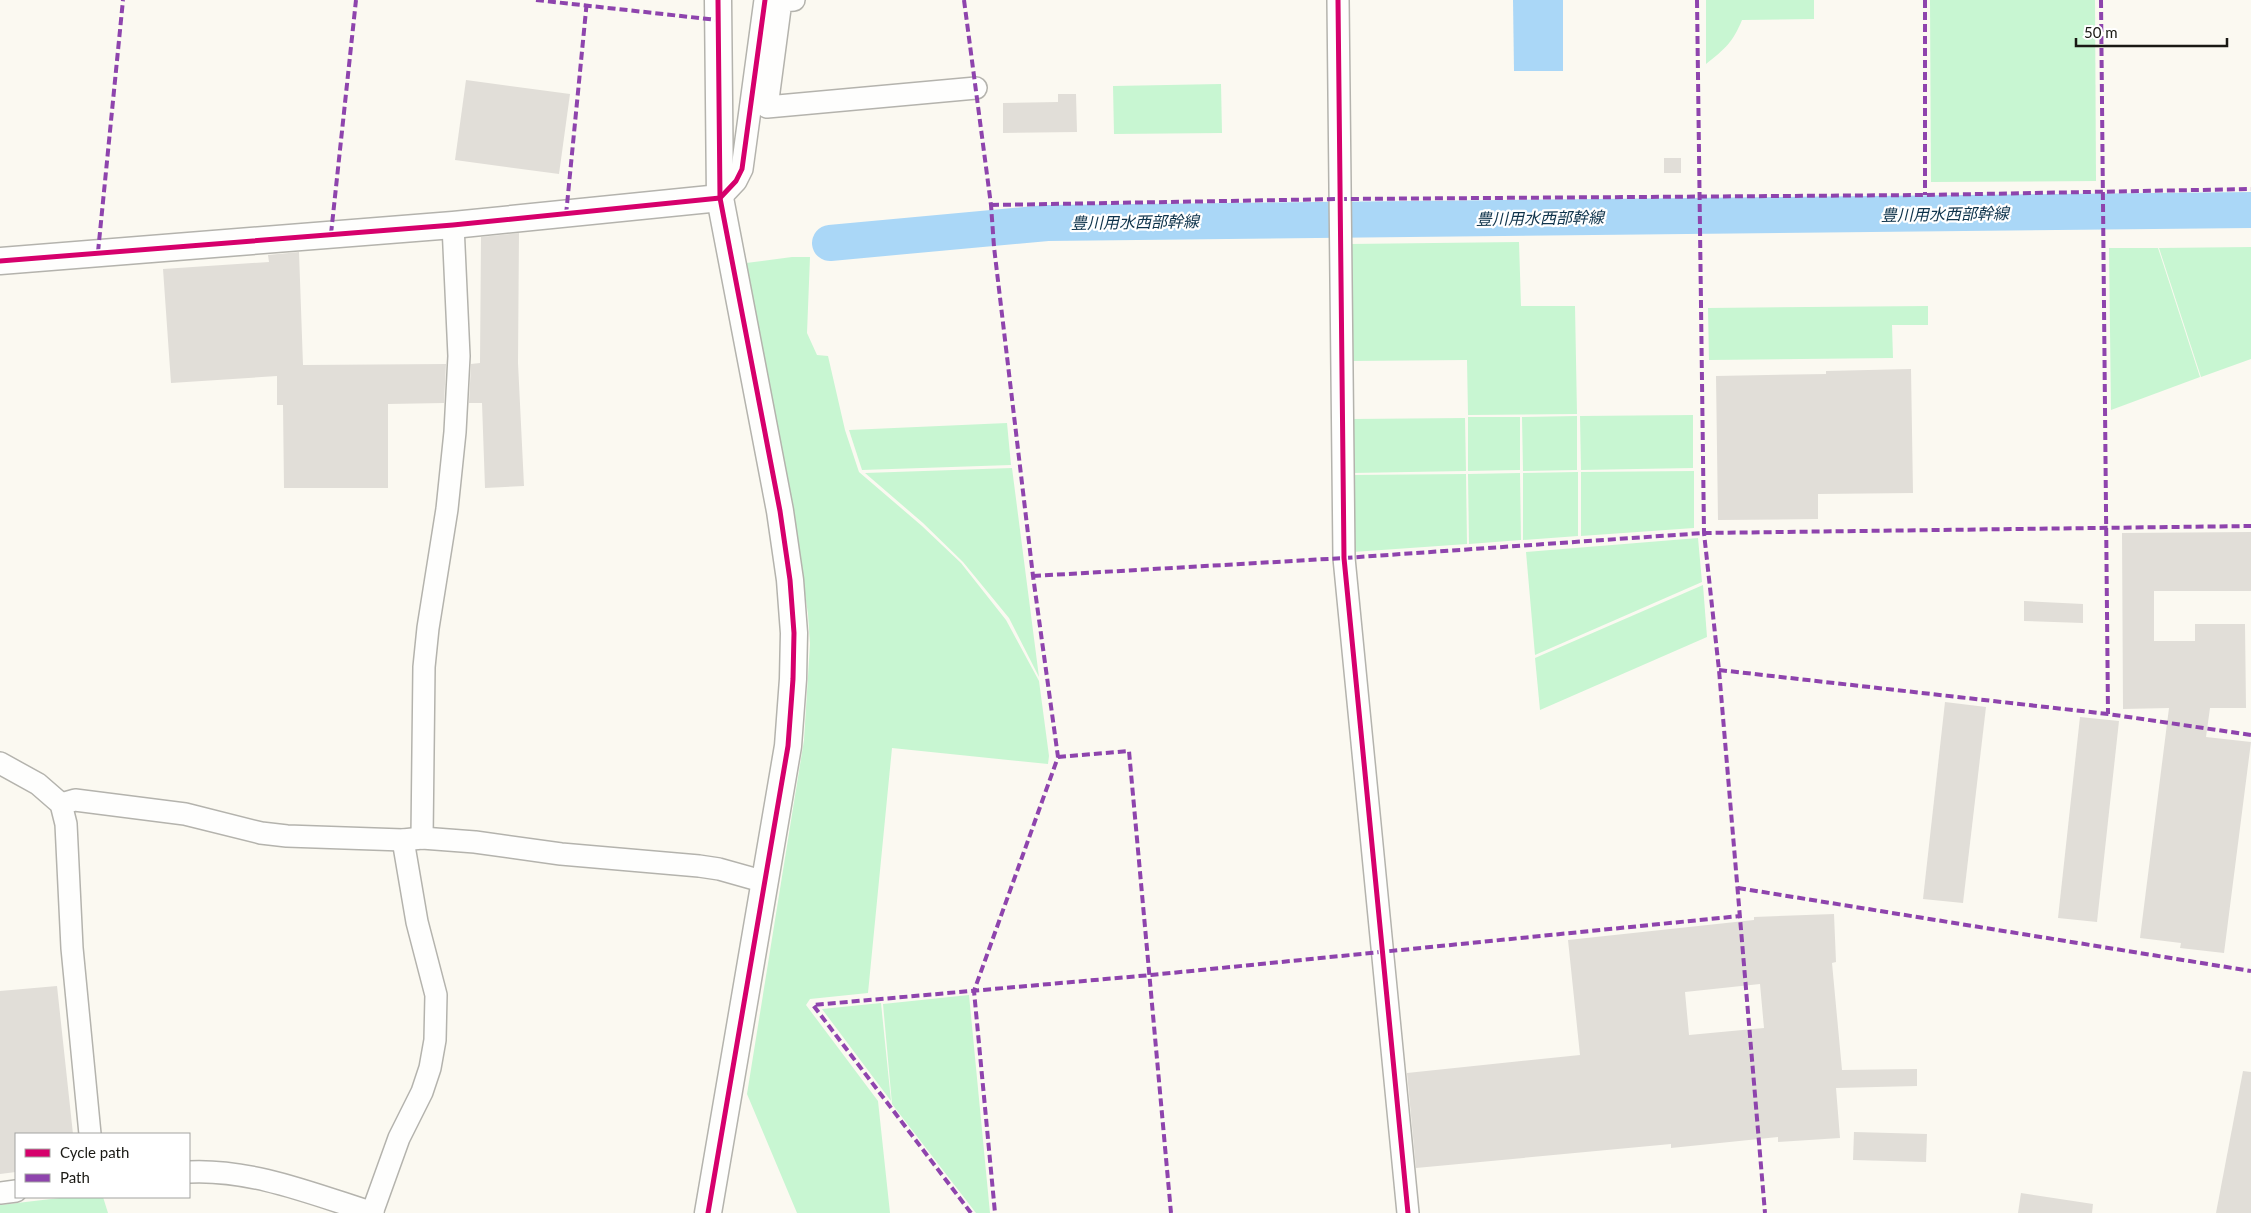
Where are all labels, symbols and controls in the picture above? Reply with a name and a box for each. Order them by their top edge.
scale bar [2076,15,2227,47]
text: 50 m [2084,23,2118,41]
water label: 豊川用水西部幹線 [1881,203,2011,224]
water label: 豊川用水西部幹線 [1476,207,1606,228]
water label: 豊川用水西部幹線 [1071,211,1201,232]
legend [15,1133,190,1198]
text: Cycle path [60,1143,129,1161]
text: Path [60,1168,90,1186]

